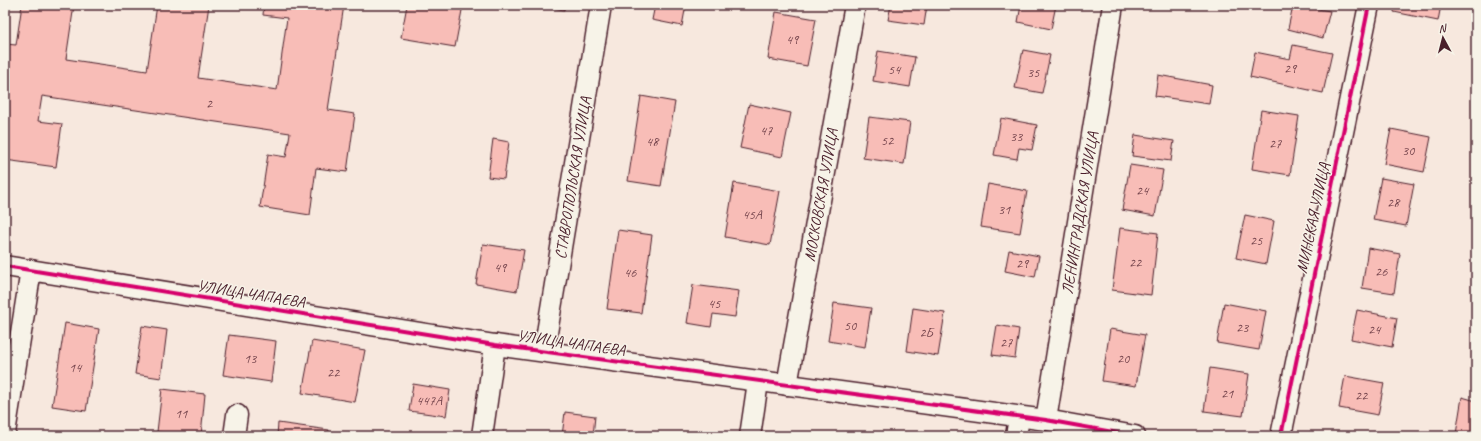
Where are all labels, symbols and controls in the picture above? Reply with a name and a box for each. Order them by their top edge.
north arrow [1423,18,1463,58]
text: N [1438,20,1448,35]
house number: 49 [786,31,800,48]
house number: 29 [1284,60,1298,77]
house number: 54 [888,61,902,78]
house number: 35 [1027,64,1040,81]
house number: 2 [206,95,214,112]
street label: СТАВРОПОЛЬСКАЯ УЛИЦА [550,95,596,260]
house number: 47 [760,122,773,139]
street label: МОСКОВСКАЯ УЛИЦА [800,126,843,263]
house number: 33 [1010,128,1024,145]
street label: ЛЕНИНГРАДСКАЯ УЛИЦА [1057,130,1103,296]
house number: 52 [881,132,895,149]
house number: 48 [646,133,660,150]
house number: 27 [1269,135,1282,152]
house number: 30 [1402,142,1416,159]
street label: МИНСКАЯ УЛИЦА [1292,160,1335,275]
house number: 24 [1136,182,1150,199]
house number: 28 [1387,194,1401,211]
house number: 31 [998,201,1011,218]
house number: 45А [742,206,763,223]
house number: 25 [1250,232,1263,249]
house number: 22 [1129,254,1143,271]
house number: 29 [1016,255,1030,272]
house number: 49 [494,259,508,276]
house number: 26 [1375,263,1388,280]
house number: 46 [624,264,637,281]
street label: УЛИЦА ЧАПАЕВА [196,276,307,313]
house number: 45 [708,295,721,312]
house number: 50 [844,317,858,334]
house number: 23 [1236,319,1250,336]
house number: 24 [1368,321,1382,338]
house number: 2Б [919,324,936,341]
street label: УЛИЦА ЧАПАЕВА [516,326,627,361]
house number: 27 [1000,334,1013,351]
house number: 13 [244,350,258,367]
house number: 20 [1117,350,1131,367]
house number: 14 [69,359,83,376]
house number: 22 [327,364,341,381]
house number: 21 [1221,385,1234,402]
house number: 22 [1355,387,1369,404]
house number: 447А [416,392,443,409]
house number: 11 [175,405,188,422]

